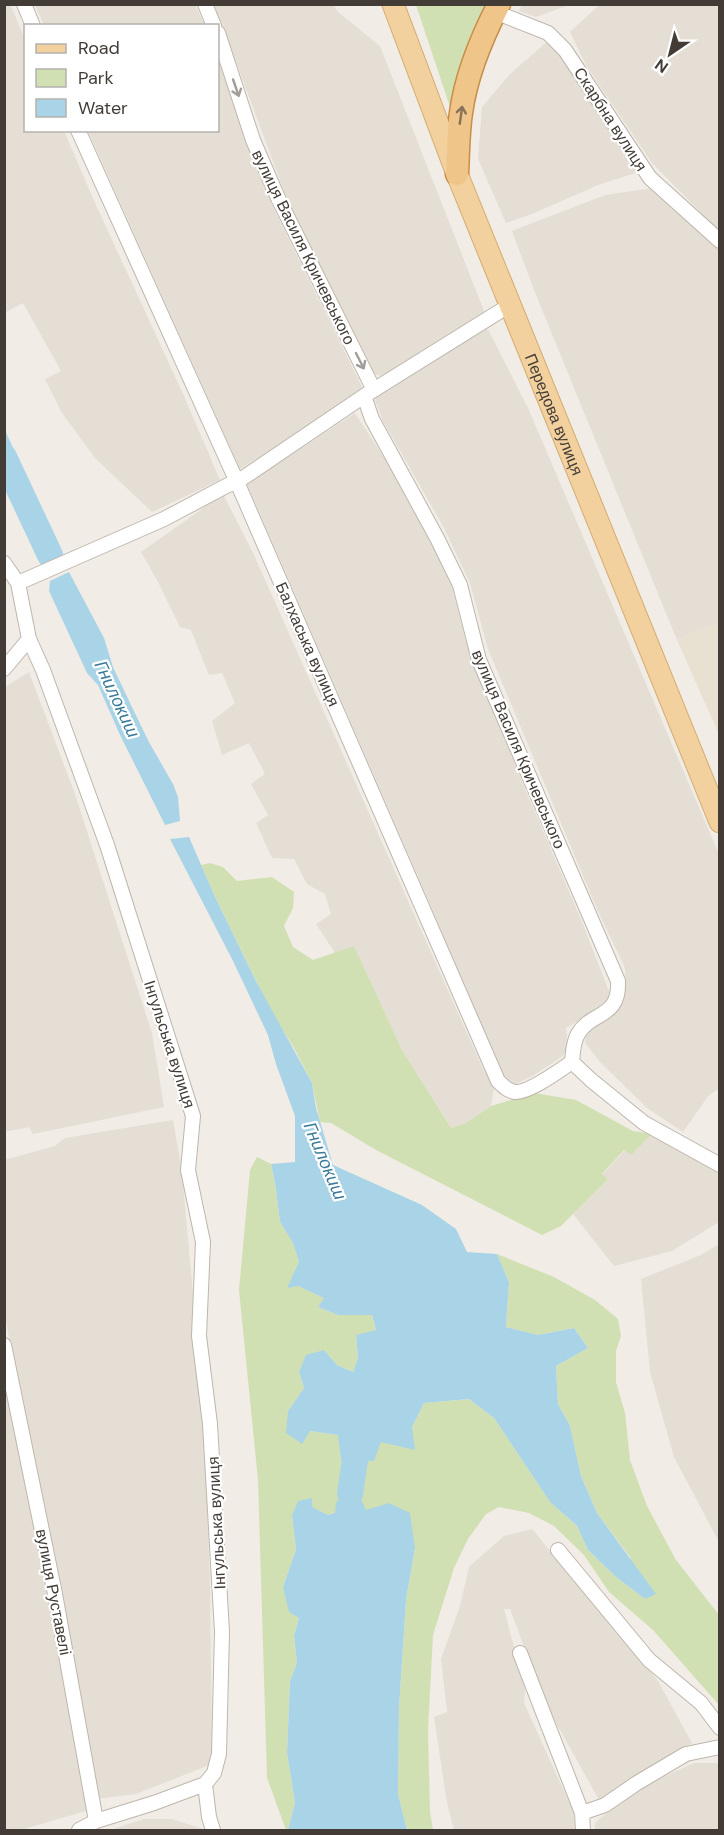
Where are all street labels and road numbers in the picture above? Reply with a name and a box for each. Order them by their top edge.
street label: Скарбна вулиця [569,63,652,175]
street label: вулиця Василя Кричевського [247,146,360,348]
street label: Передова вулиця [520,351,588,478]
street label: Балхаська вулиця [271,579,344,710]
street label: вулиця Василя Кричевського [467,646,570,852]
street label: Інгульська вулиця [139,978,200,1111]
street label: Інгульська вулиця [203,1456,230,1590]
street label: вулиця Руставелі [31,1527,76,1657]

